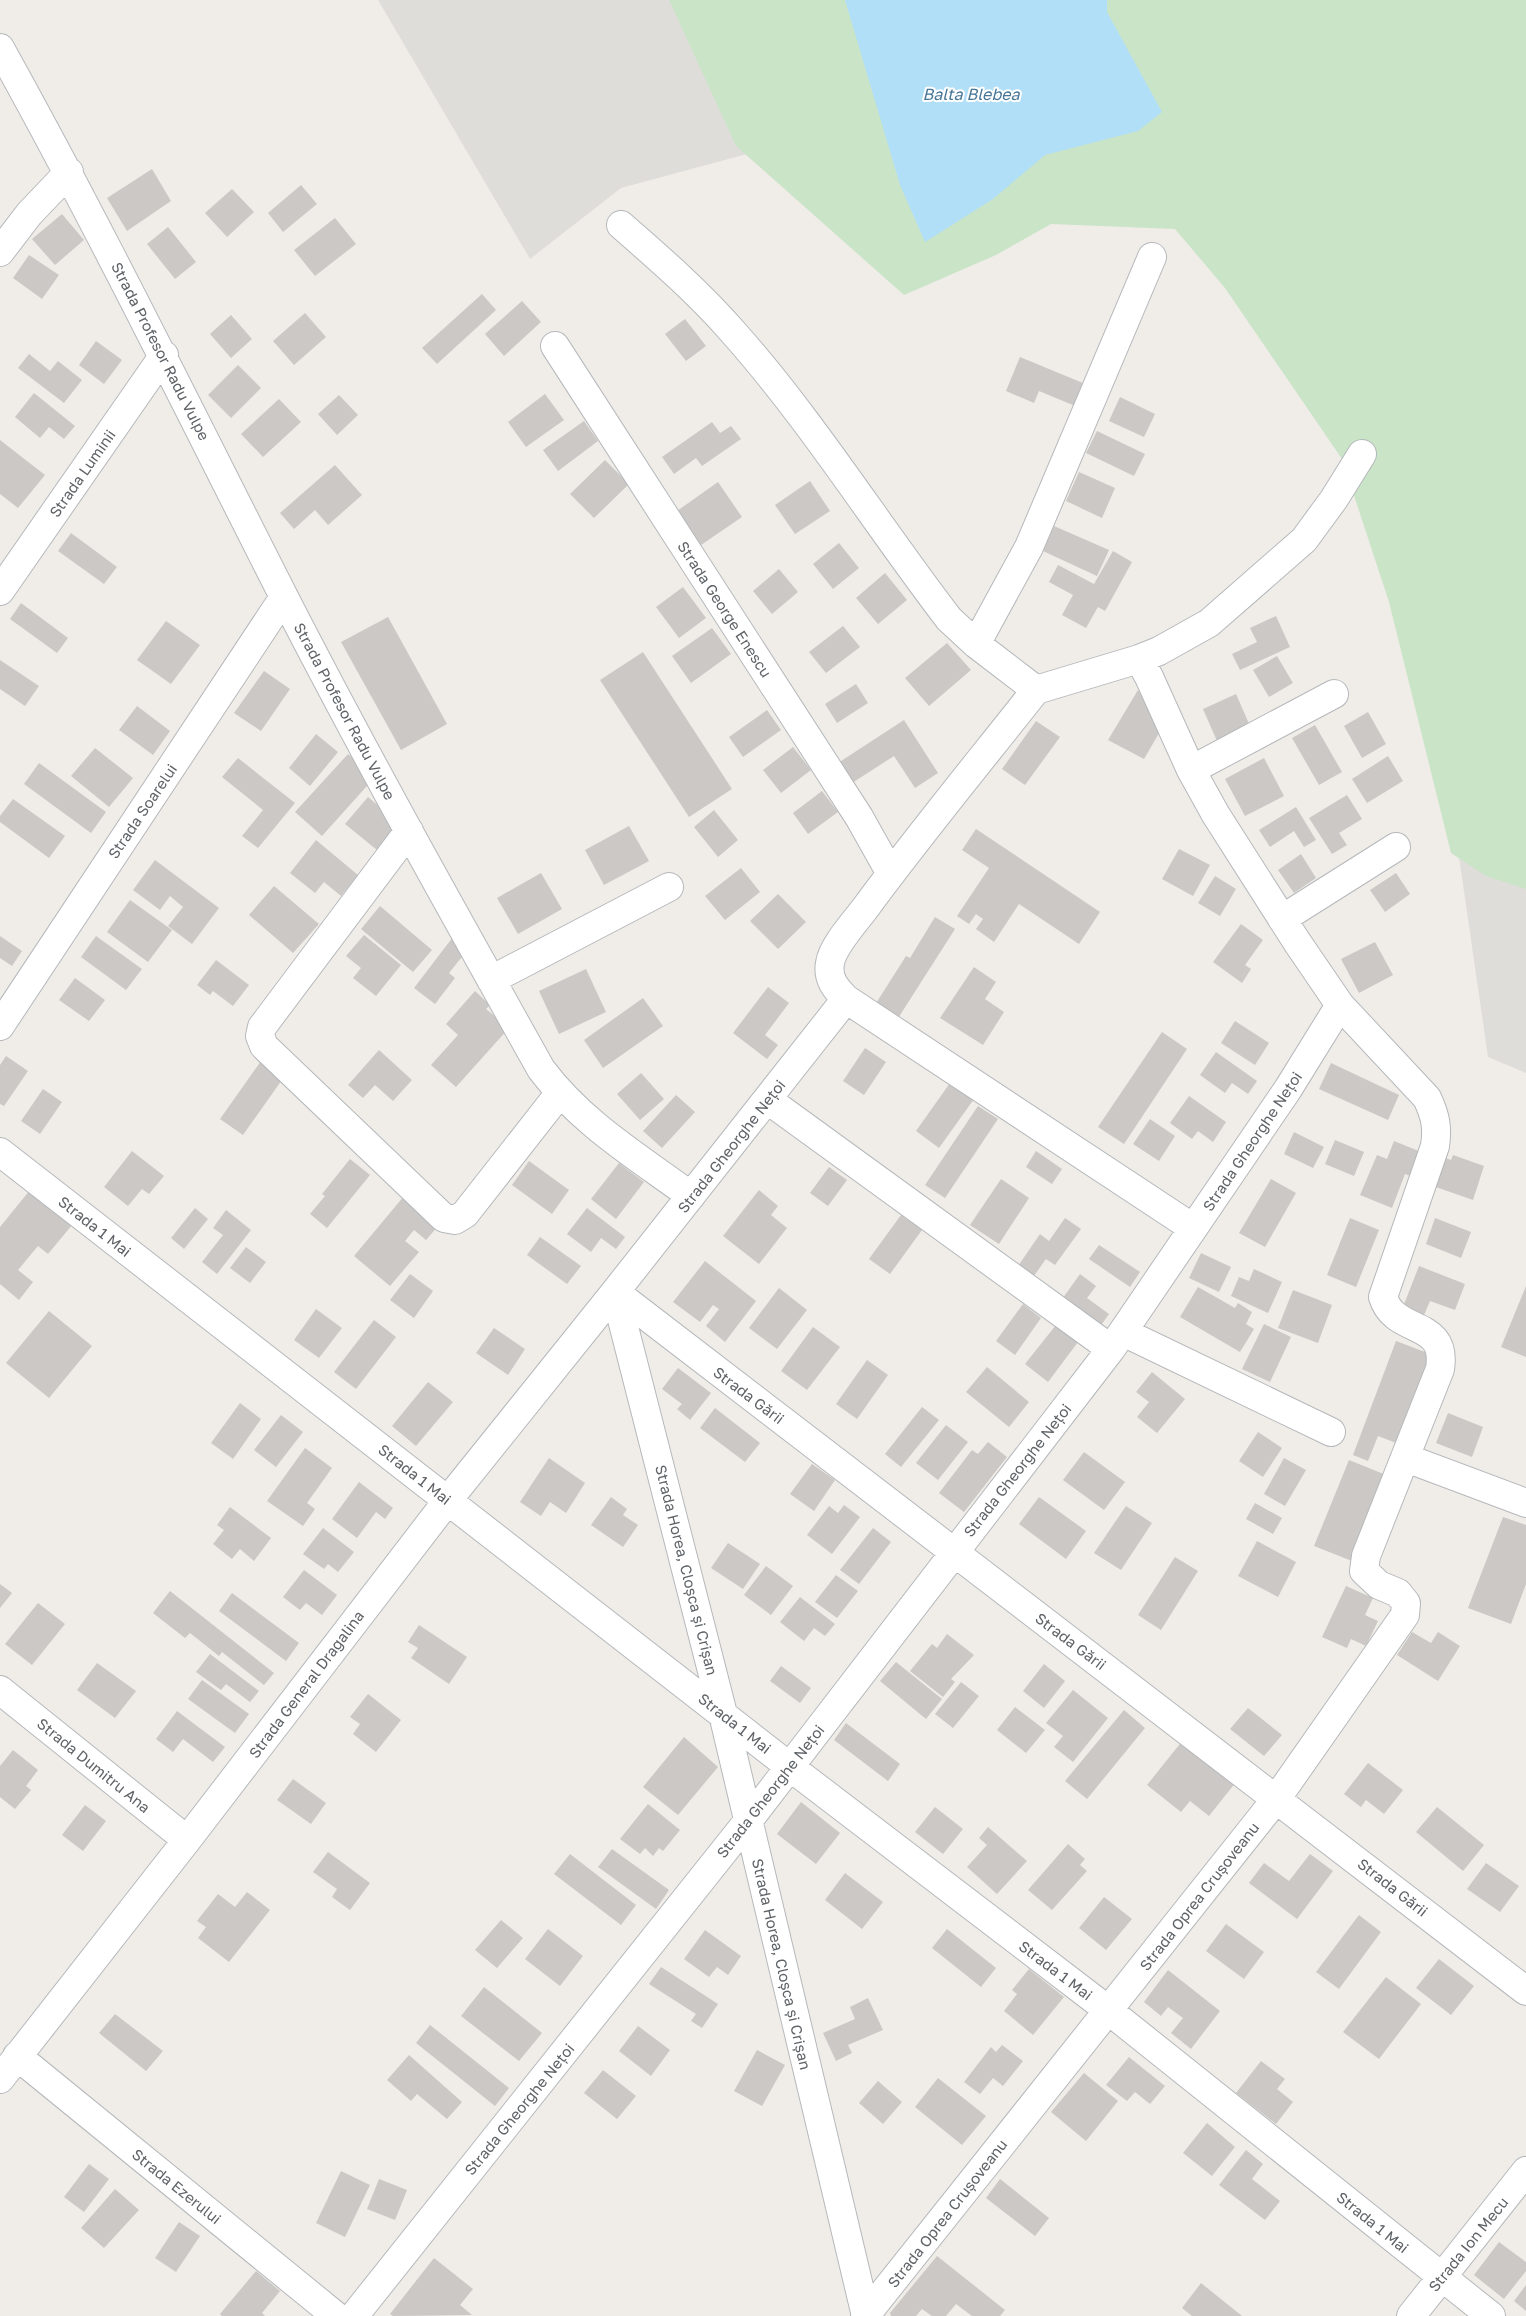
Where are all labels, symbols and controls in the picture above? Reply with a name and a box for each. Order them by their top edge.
water label: Balta Blebea [922,84,1021,104]
street label: Strada Profesor Radu Vulpe [108,259,214,443]
street label: Strada Luminii [45,426,119,520]
street label: Strada George Enescu [674,537,776,681]
street label: Strada Profesor Radu Vulpe [291,619,399,803]
street label: Strada Soarelui [104,760,180,862]
street label: Strada Gheorghe Nețoi [1199,1068,1305,1214]
street label: Strada Gheorghe Nețoi [673,1076,789,1216]
street label: Strada 1 Mai [55,1192,135,1260]
street label: Strada Gării [710,1363,788,1427]
street label: Strada Gheorghe Nețoi [959,1400,1075,1540]
street label: Strada 1 Mai [375,1440,455,1508]
street label: Strada Horea, Cloșca și Crișan [652,1463,722,1677]
street label: Strada General Dragalina [245,1607,367,1761]
street label: Strada Gării [1032,1609,1110,1673]
street label: Strada 1 Mai [695,1689,775,1757]
street label: Strada Dumitru Ana [34,1714,154,1816]
street label: Strada Gheorghe Nețoi [712,1721,828,1861]
street label: Strada Oprea Crușoveanu [1136,1818,1262,1974]
street label: Strada Gării [1354,1854,1432,1920]
street label: Strada Horea, Cloșca și Crișan [749,1857,815,2071]
street label: Strada 1 Mai [1016,1937,1096,2003]
street label: Strada Gheorghe Nețoi [460,2040,578,2178]
street label: Strada Oprea Crușoveanu [884,2135,1010,2291]
street label: Strada Ezerului [129,2145,225,2227]
street label: Strada 1 Mai [1333,2188,1413,2256]
street label: Strada Ion Mecu [1424,2193,1512,2295]

